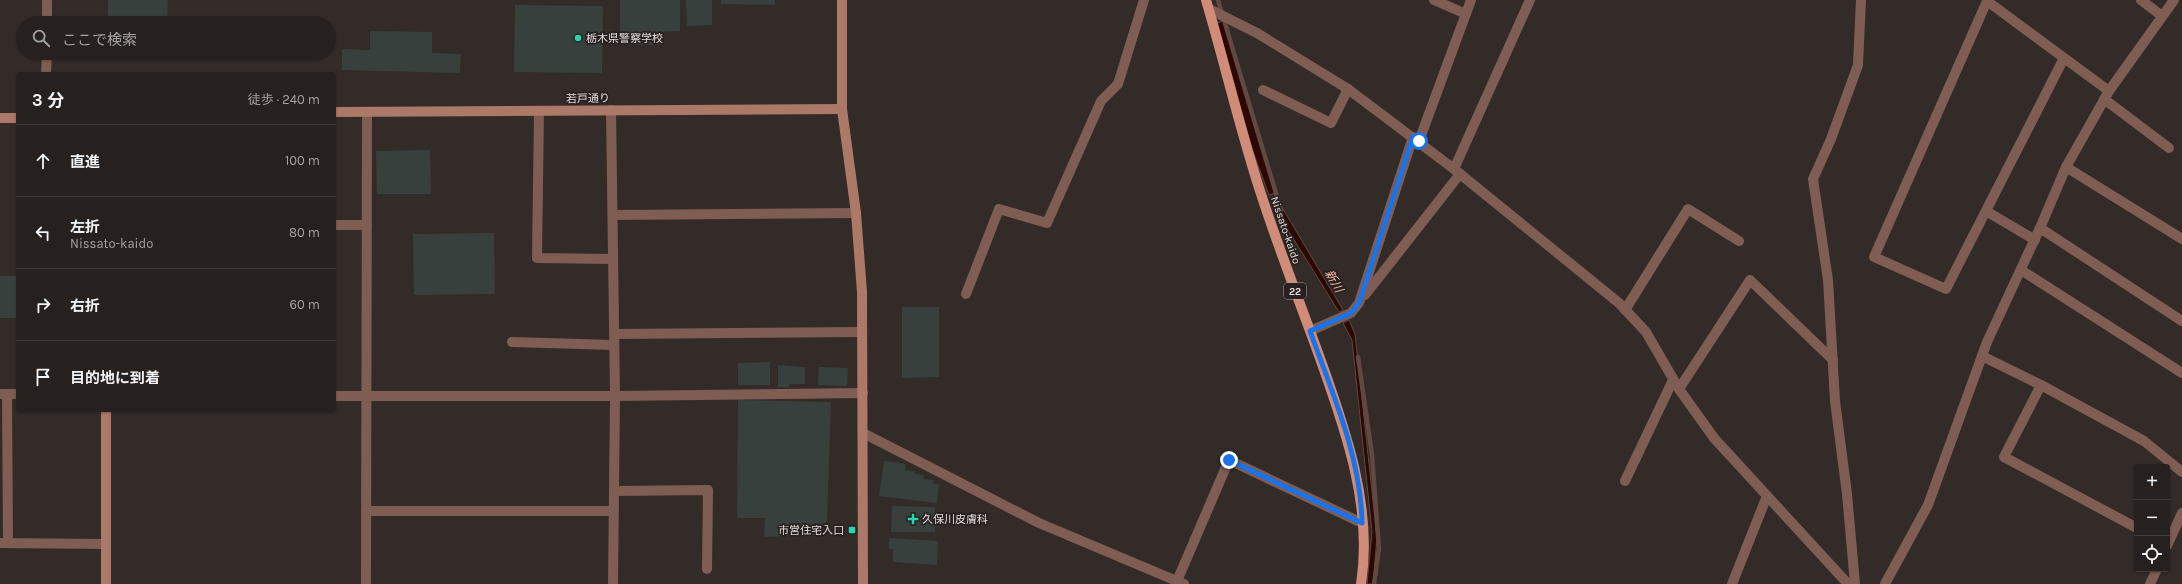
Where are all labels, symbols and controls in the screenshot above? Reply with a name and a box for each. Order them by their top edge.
search box [16,16,336,60]
icon: search [30,27,52,49]
text: ここで検索 [62,31,137,49]
place label: 栃木県警察学校 [586,32,663,45]
marker: 栃木県警察学校 [573,33,583,43]
text: 3 分 [32,90,64,110]
text: 徒歩 · 240 m [248,92,320,107]
street label: 若戸通り [566,92,610,105]
route start [1410,132,1428,150]
icon: ahead [32,150,54,172]
text: 直進 [70,153,100,171]
text: 100 m [285,153,320,168]
street label: Nissato-kaido [1268,195,1303,266]
text: 左折 [70,218,100,236]
icon: left [32,222,54,244]
text: 80 m [289,225,320,240]
text: Nissato-kaido [70,236,153,251]
water label: 新川 [1322,267,1347,297]
road number: 22 [1284,283,1306,299]
icon: right [32,294,54,316]
text: 右折 [70,297,100,315]
text: 60 m [290,297,320,312]
icon: arrive [32,366,54,388]
text: 目的地に到着 [70,369,160,387]
route end [1220,451,1238,469]
map controls [2134,464,2170,572]
button: + [2134,464,2170,500]
button: − [2134,500,2170,536]
marker: 久保川皮膚科 [907,513,919,525]
place label: 久保川皮膚科 [922,513,988,526]
place label: 市営住宅入口 [778,524,844,537]
marker: 市営住宅入口 [847,525,857,535]
button: locate [2134,536,2170,572]

